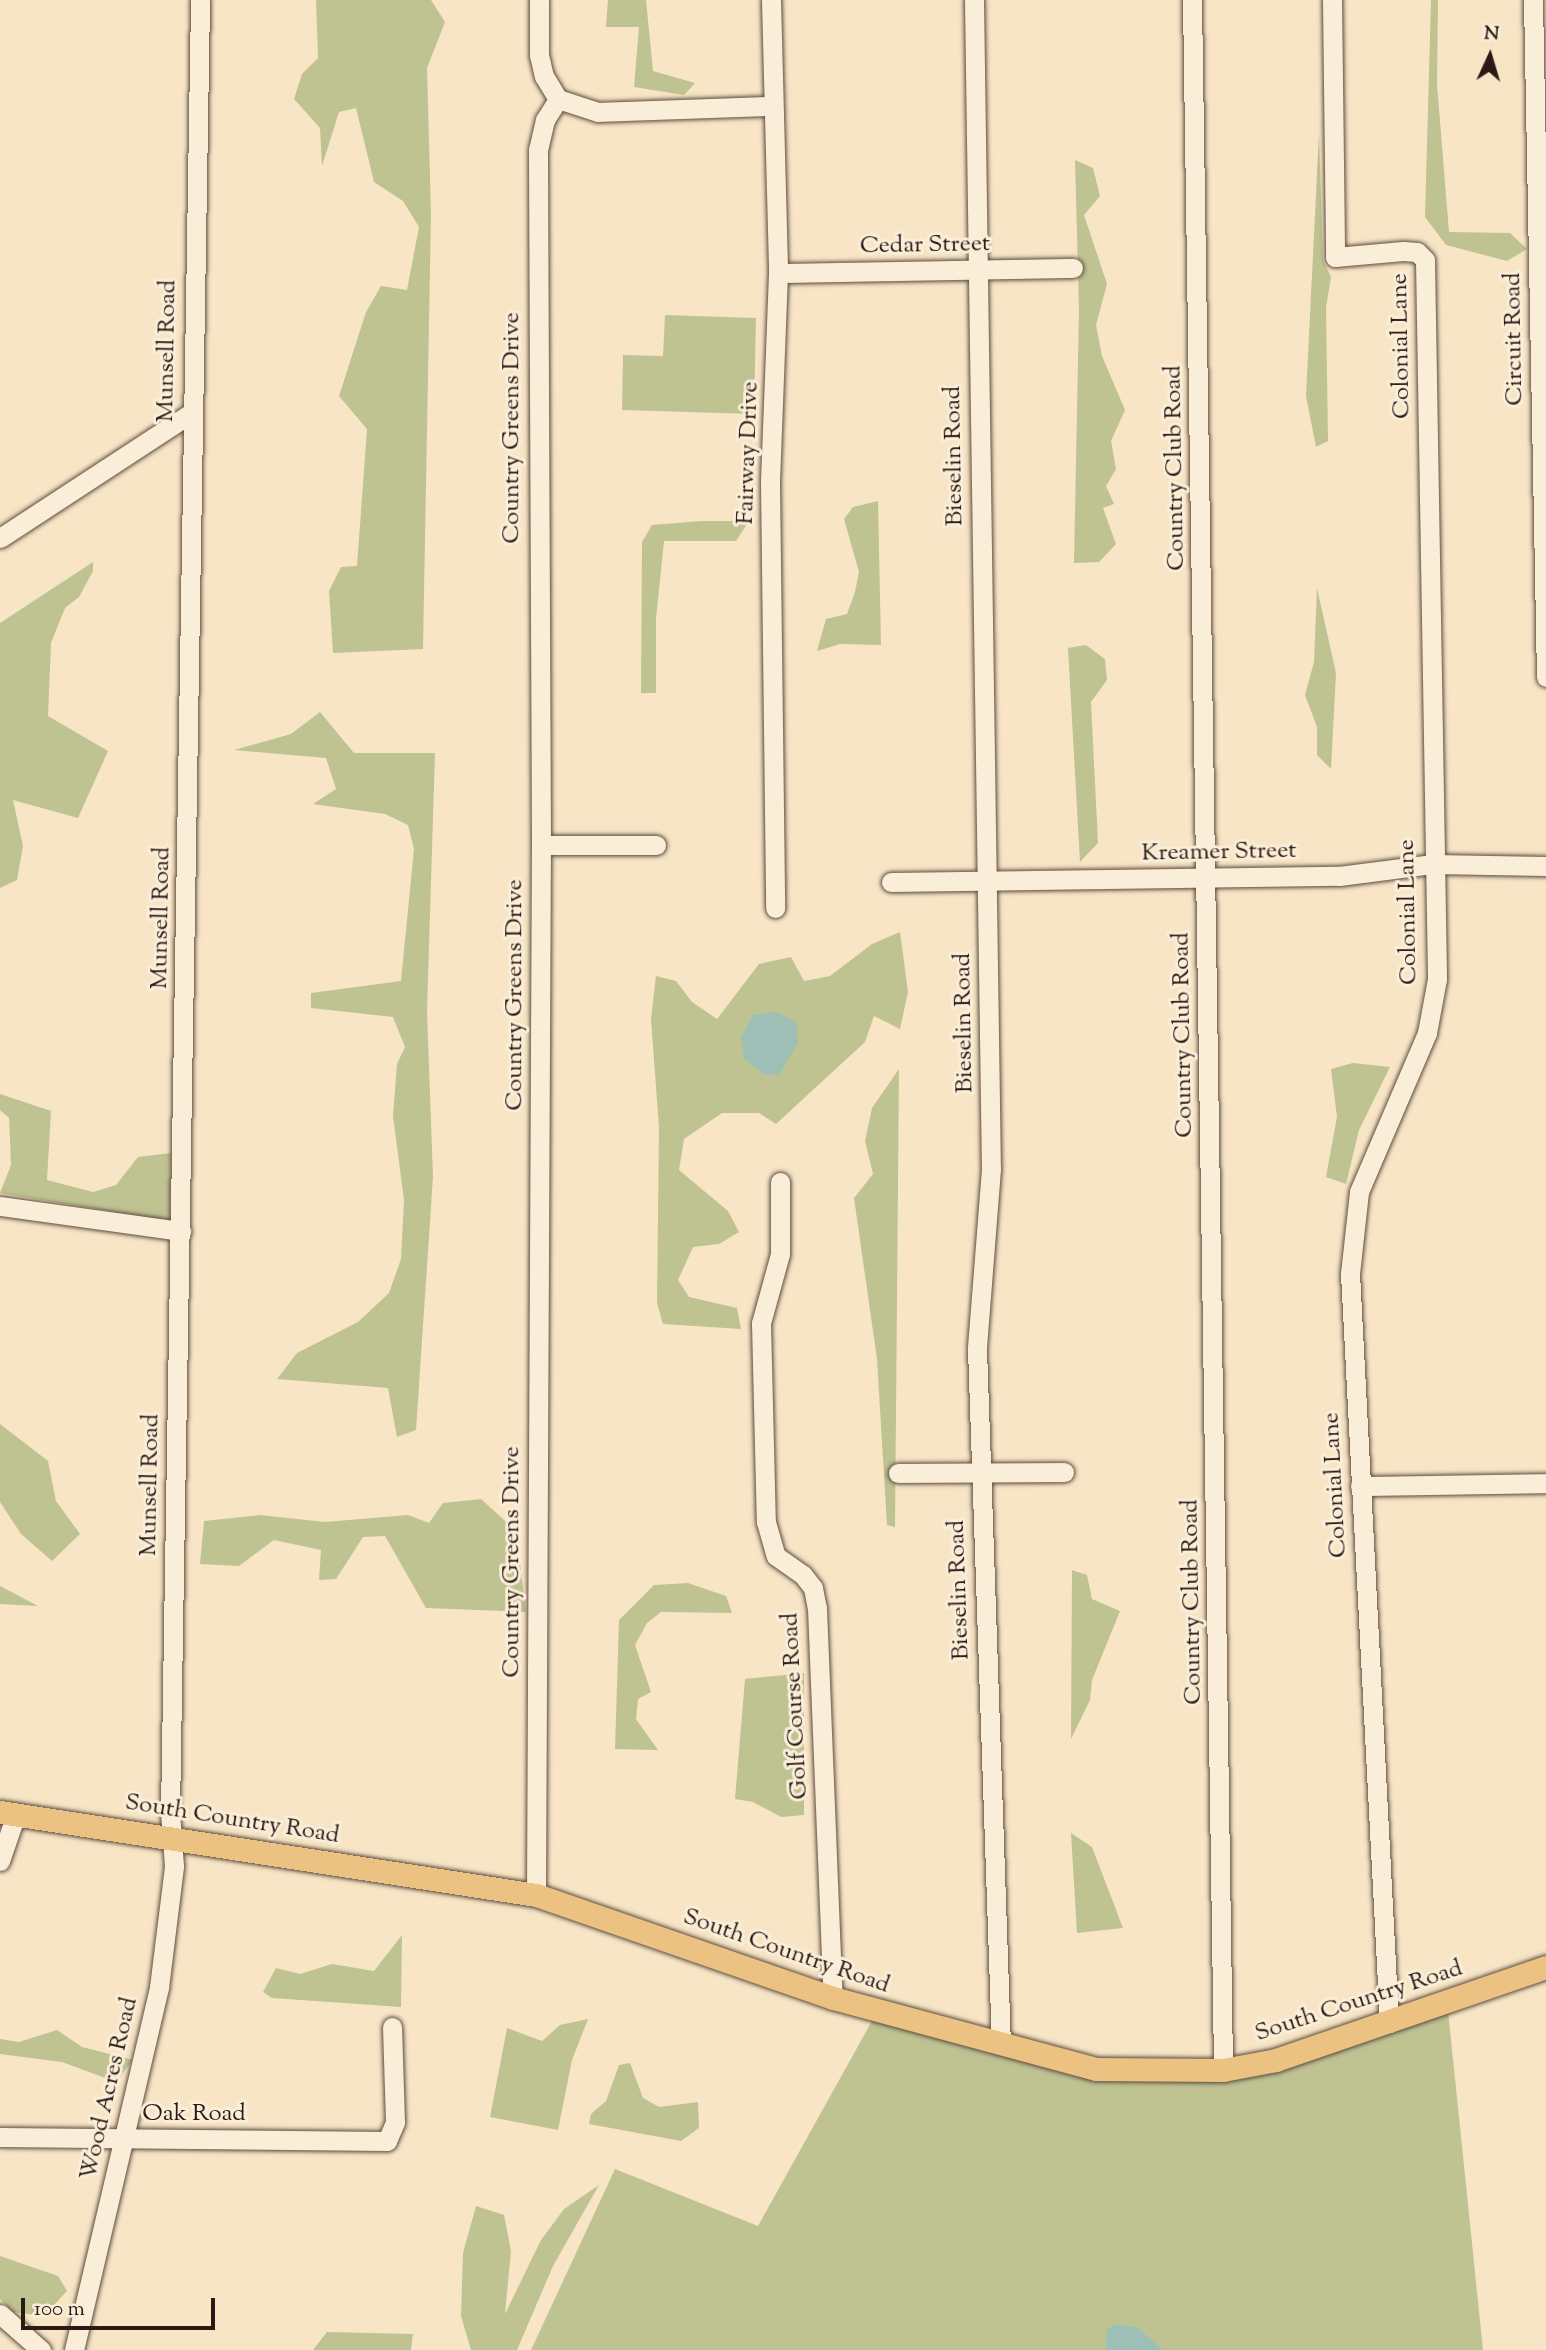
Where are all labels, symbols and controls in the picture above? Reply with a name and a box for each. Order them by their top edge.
north arrow [1455,21,1525,91]
text: N [1483,21,1500,49]
street label: Cedar Street [860,230,990,262]
street label: Circuit Road [1499,272,1531,406]
street label: Colonial Lane [1386,273,1418,419]
street label: Munsell Road [152,279,184,423]
street label: Country Greens Drive [499,312,527,544]
street label: Country Club Road [1160,365,1192,571]
street label: Fairway Drive [732,381,766,525]
street label: Bieselin Road [939,386,971,526]
street label: Kreamer Street [1141,837,1297,869]
street label: Colonial Lane [1393,839,1425,985]
street label: Munsell Road [146,846,178,990]
street label: Country Greens Drive [502,879,530,1111]
street label: Country Club Road [1168,932,1200,1138]
street label: Bieselin Road [949,953,981,1093]
street label: Colonial Lane [1318,1411,1354,1559]
street label: Munsell Road [135,1413,167,1557]
street label: Country Greens Drive [499,1446,527,1678]
street label: Country Club Road [1177,1499,1209,1705]
street label: Bieselin Road [943,1519,977,1661]
street label: Golf Course Road [777,1612,815,1800]
street label: South Country Road [123,1789,341,1851]
street label: South Country Road [679,1903,893,2001]
street label: South Country Road [1252,1955,1466,2049]
street label: Wood Acres Road [75,1995,145,2183]
street label: Oak Road [142,2101,246,2129]
scale bar [24,2284,219,2328]
text: 100 m [34,2295,85,2325]

